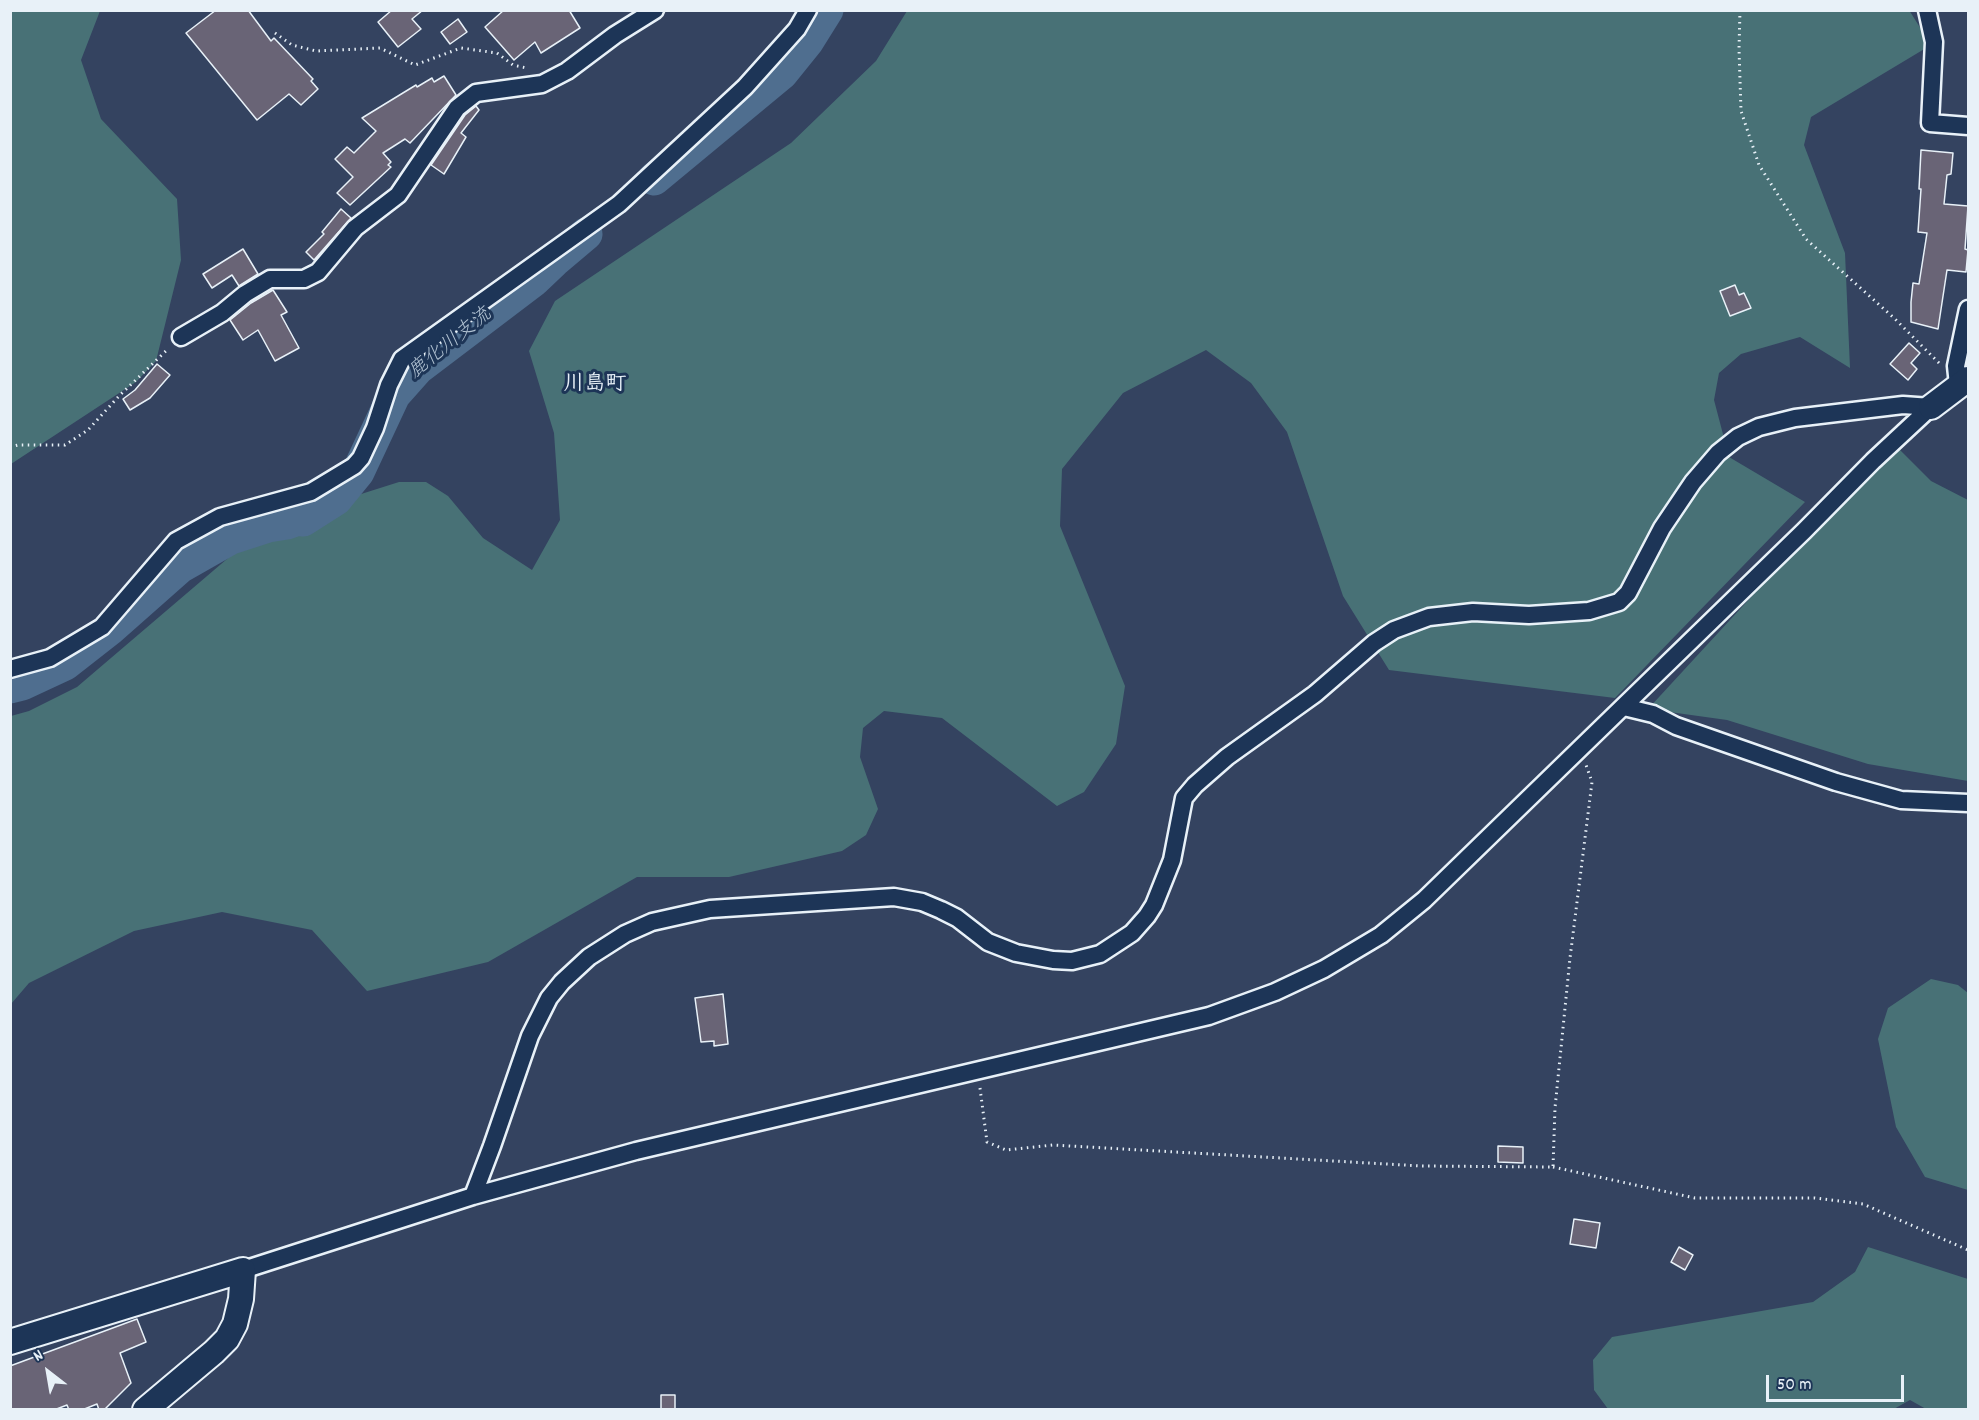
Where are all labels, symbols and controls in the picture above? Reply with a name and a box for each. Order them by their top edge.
water label: 鹿化川支流 [405,304,497,386]
district label: 川島町 [564,373,626,399]
north arrow [18,1342,78,1402]
text: N [29,1344,48,1368]
scale bar [1769,1363,1907,1401]
text: 50 m [1777,1373,1812,1398]

